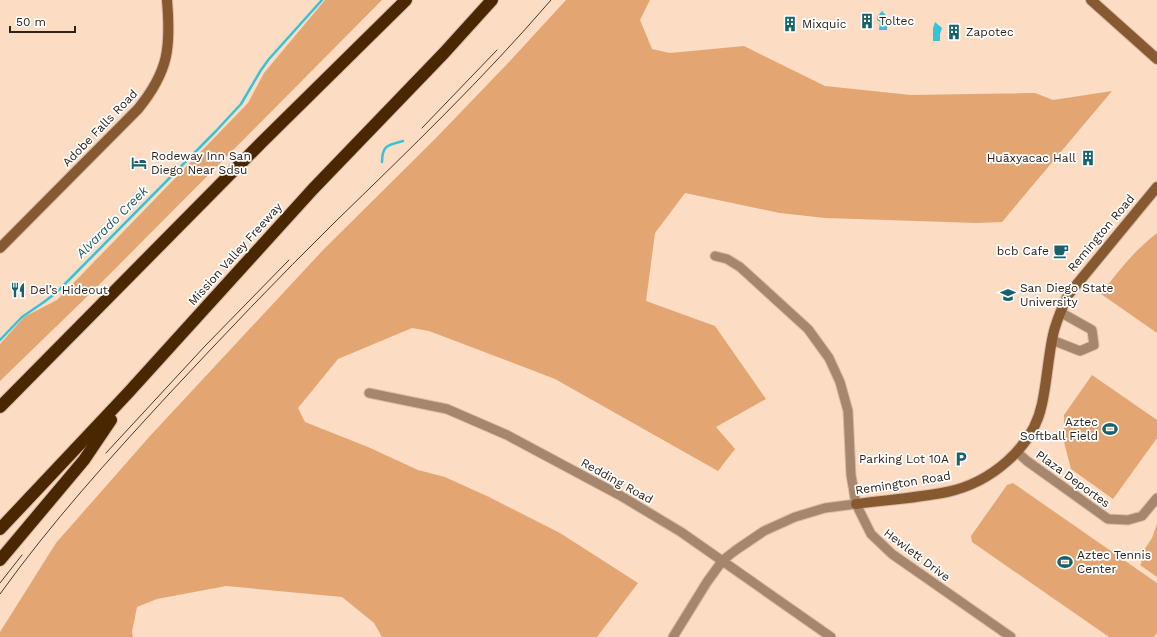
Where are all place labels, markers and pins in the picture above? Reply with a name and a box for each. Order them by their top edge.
building icon: Toltec [858,12,876,30]
place label: Toltec [879,14,915,28]
building icon: Mixquic [781,15,799,33]
place label: Mixquic [802,17,847,31]
building icon: Zapotec [945,23,963,41]
place label: Zapotec [966,25,1014,39]
place label: Rodeway Inn San Diego Near Sdsu [151,149,251,177]
building icon: Huāxyacac Hall [1079,149,1097,167]
place label: Huāxyacac Hall [987,151,1076,165]
hotel icon: Rodeway Inn San Diego Near Sdsu [130,154,148,172]
cafe icon: bcb Cafe [1052,242,1070,260]
place label: bcb Cafe [997,244,1049,258]
restaurant icon: Del’s Hideout [9,281,27,299]
place label: San Diego State University [1020,281,1114,309]
place label: Del’s Hideout [30,283,108,297]
school or university icon: San Diego State University [999,286,1017,304]
place label: Aztec Softball Field [1020,415,1098,443]
sports icon: Aztec Softball Field [1101,420,1119,438]
parking icon: Parking Lot 10A [952,450,970,468]
place label: Parking Lot 10A [859,452,949,466]
place label: Aztec Tennis Center [1077,548,1151,576]
sports icon: Aztec Tennis Center [1056,553,1074,571]

